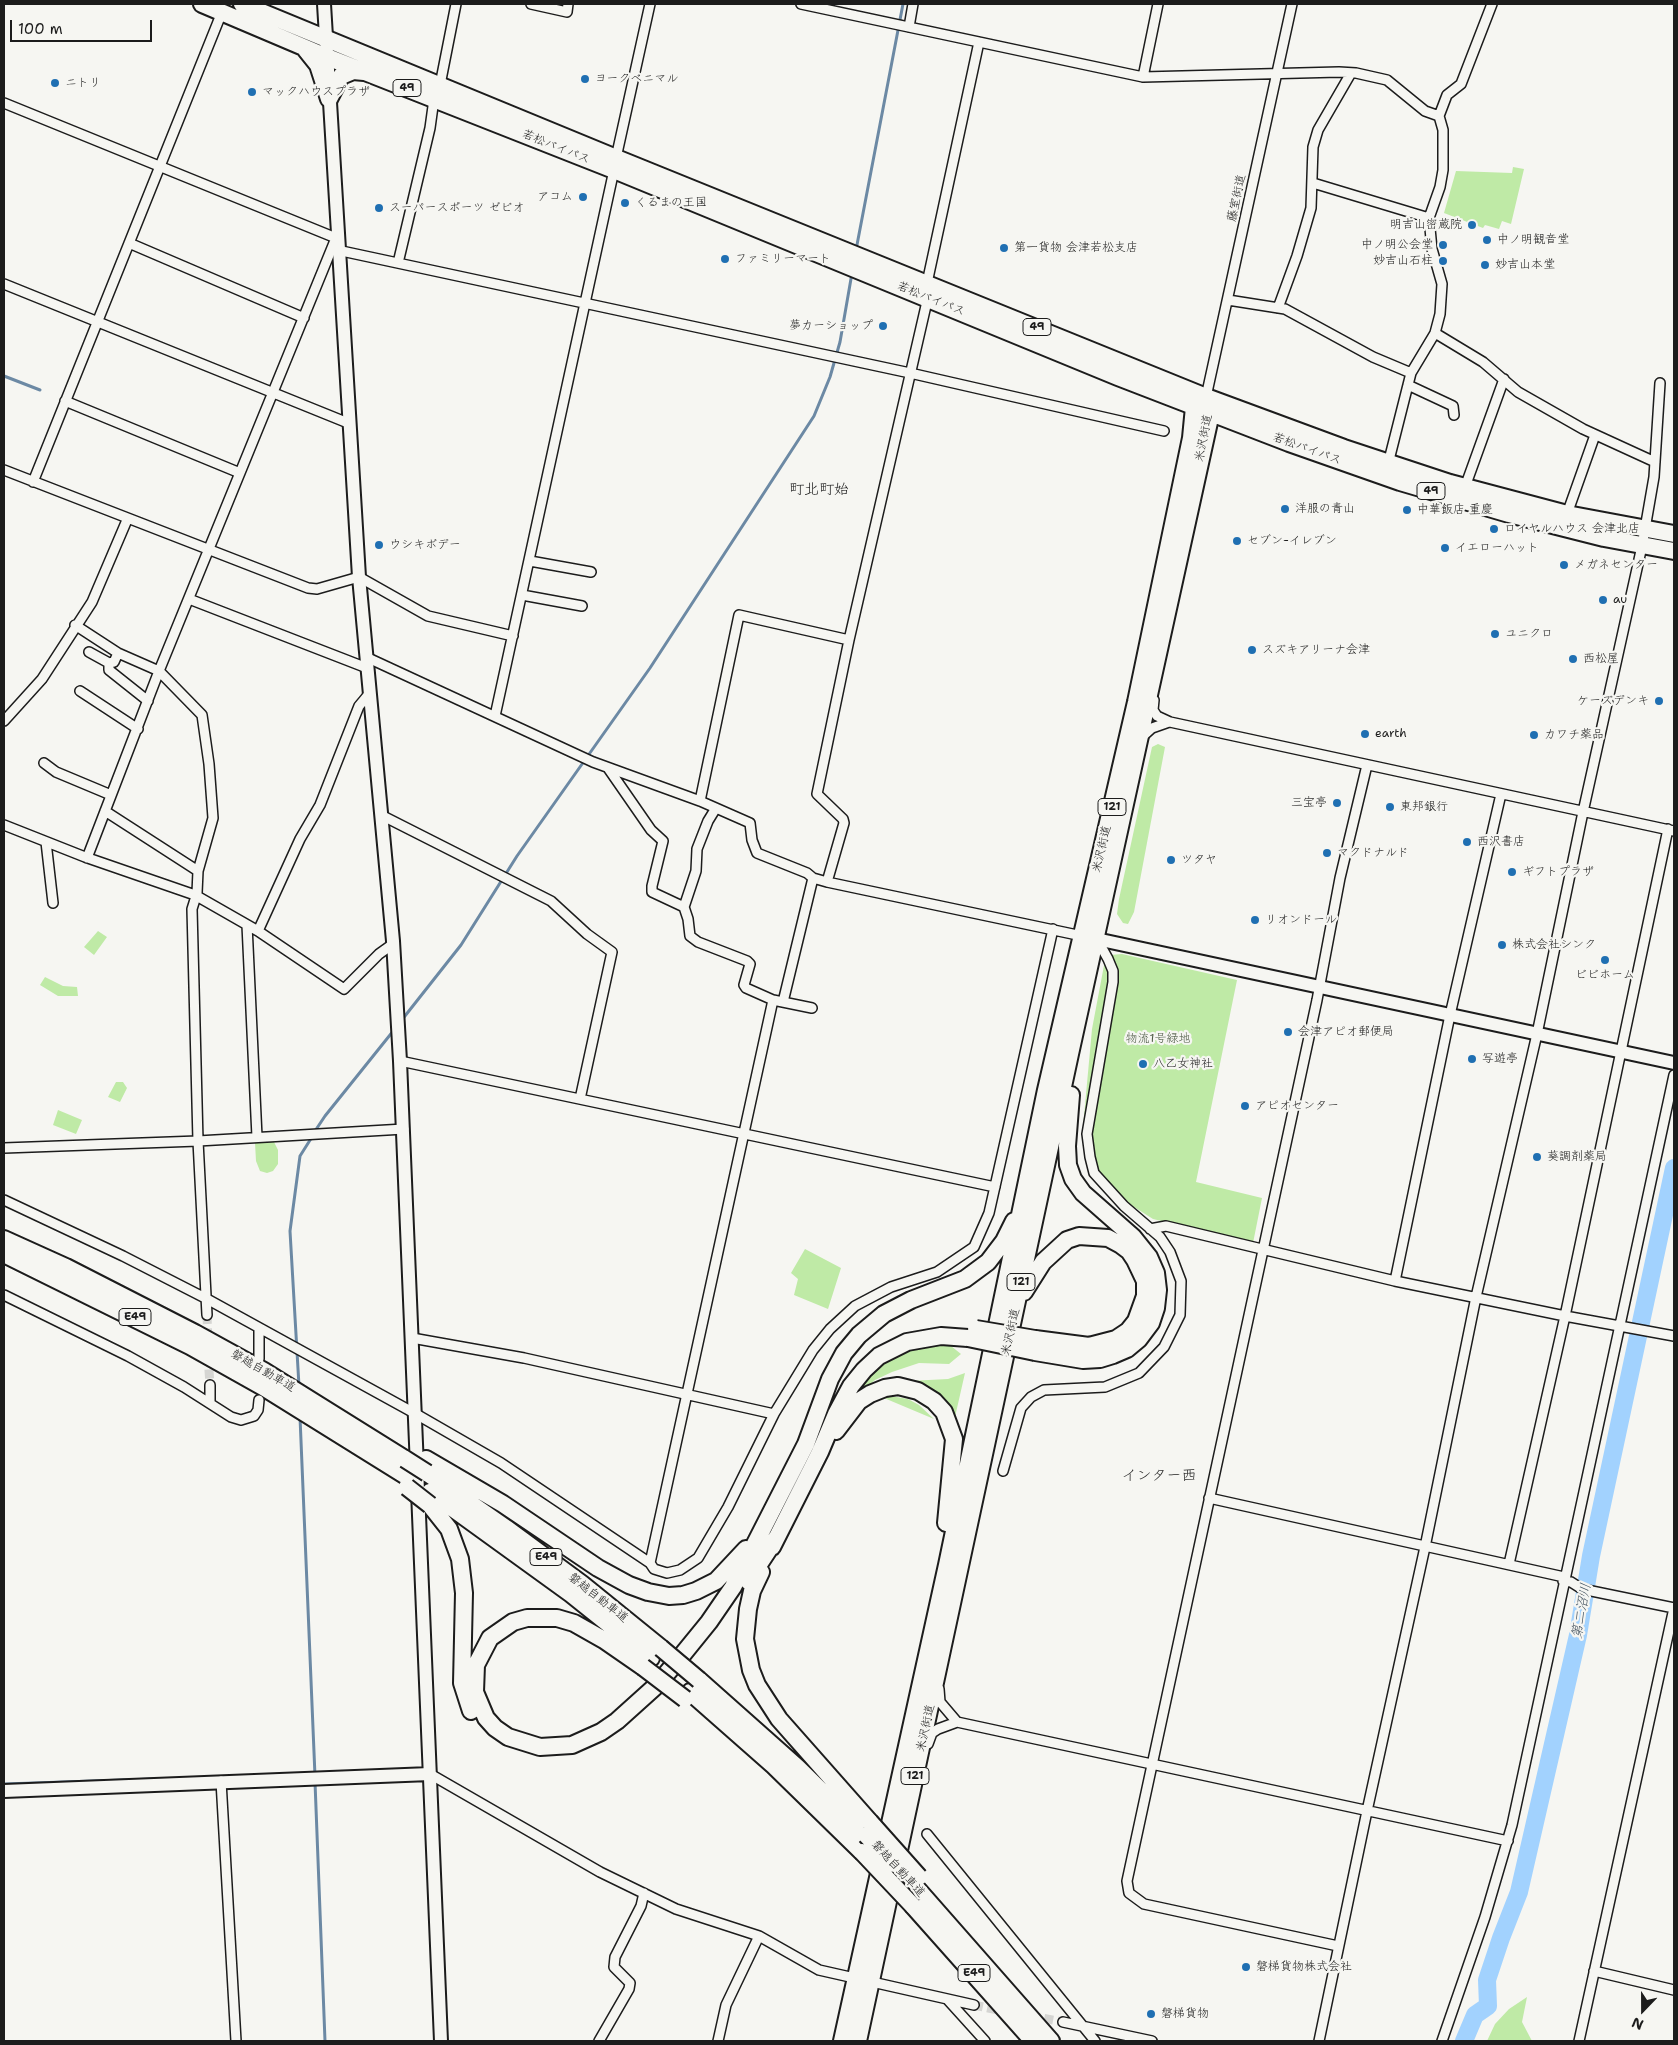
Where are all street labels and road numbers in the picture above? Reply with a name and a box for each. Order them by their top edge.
road number: 49 [393,80,421,96]
street label: 若松バイパス [520,127,592,167]
street label: 藤室街道 [1225,173,1249,223]
street label: 若松バイパス [895,279,967,319]
road number: 49 [1023,318,1051,336]
street label: 米沢街道 [1192,413,1216,463]
street label: 若松バイパス [1271,430,1343,468]
road number: 49 [1417,482,1445,500]
road number: 121 [1098,799,1126,816]
street label: 米沢街道 [1090,824,1114,874]
road number: 121 [1007,1274,1035,1290]
street label: 米沢街道 [999,1307,1023,1357]
road number: E49 [119,1308,151,1325]
street label: 磐越自動車道 [228,1347,298,1395]
road number: E49 [530,1548,562,1565]
street label: 磐越自動車道 [565,1570,631,1626]
street label: 米沢街道 [914,1703,938,1753]
road number: 121 [901,1768,929,1784]
street label: 磐越自動車道 [868,1838,928,1900]
road number: E49 [958,1965,990,1982]

